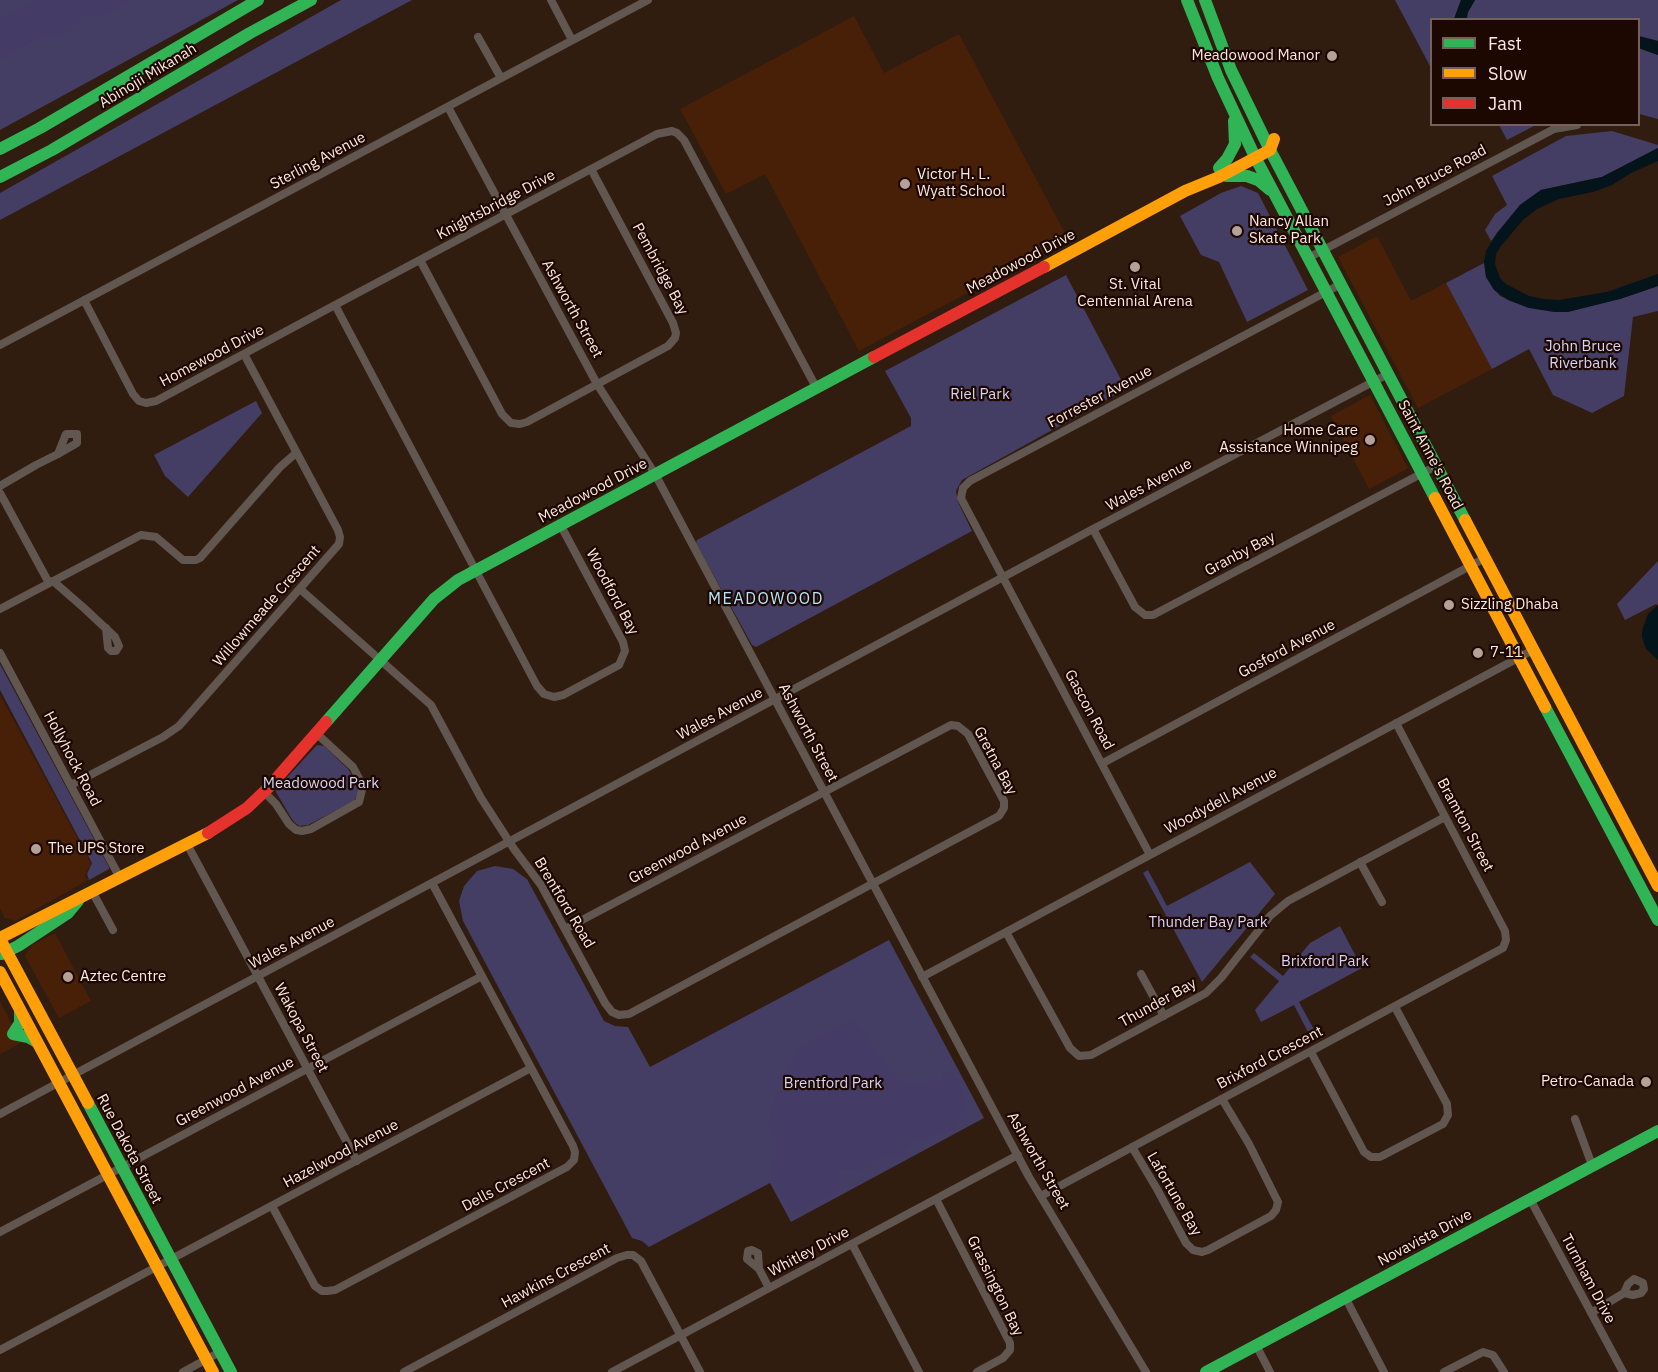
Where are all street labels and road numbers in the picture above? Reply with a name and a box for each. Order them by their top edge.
street label: Abinojii Mikanah [96,40,200,112]
street label: Sterling Avenue [267,128,369,194]
street label: John Bruce Road [1380,141,1490,211]
street label: Knightsbridge Drive [434,166,558,244]
street label: Pembridge Bay [628,220,692,318]
street label: Meadowood Drive [963,226,1079,298]
street label: Ashworth Street [538,257,606,361]
street label: Homewood Drive [157,321,267,391]
street label: Forrester Avenue [1045,362,1155,432]
street label: Saint Anne's Road [1394,397,1466,513]
street label: Meadowood Drive [535,455,651,527]
street label: Wales Avenue [1103,455,1195,515]
street label: Granby Bay [1202,528,1278,580]
street label: Willowmeade Crescent [209,542,325,670]
street label: Woodford Bay [582,546,642,638]
street label: Gosford Avenue [1236,616,1338,682]
street label: Gascon Road [1060,667,1118,753]
street label: Ashworth Street [774,681,842,785]
street label: Wales Avenue [674,684,766,744]
street label: Hollyhock Road [39,708,105,810]
street label: Gretna Bay [970,724,1020,798]
street label: Woodydell Avenue [1162,764,1280,838]
street label: Bramton Street [1433,775,1497,875]
street label: Greenwood Avenue [626,810,750,888]
street label: Brentford Road [530,854,598,952]
street label: Wales Avenue [246,913,338,973]
street label: Thunder Bay [1116,974,1200,1032]
street label: Wakopa Street [270,980,332,1076]
street label: Brixford Crescent [1214,1023,1326,1093]
street label: Greenwood Avenue [173,1053,297,1131]
street label: Rue Dakota Street [92,1091,166,1207]
street label: Ashworth Street [1003,1109,1073,1213]
street label: Hazelwood Avenue [280,1116,402,1192]
street label: Lafortune Bay [1143,1149,1205,1239]
street label: Dells Crescent [459,1154,553,1216]
street label: Novavista Drive [1375,1206,1475,1270]
street label: Whitley Drive [765,1223,853,1281]
street label: Turnham Drive [1557,1231,1619,1327]
street label: Grassington Bay [963,1233,1027,1339]
street label: Hawkins Crescent [498,1240,614,1312]

